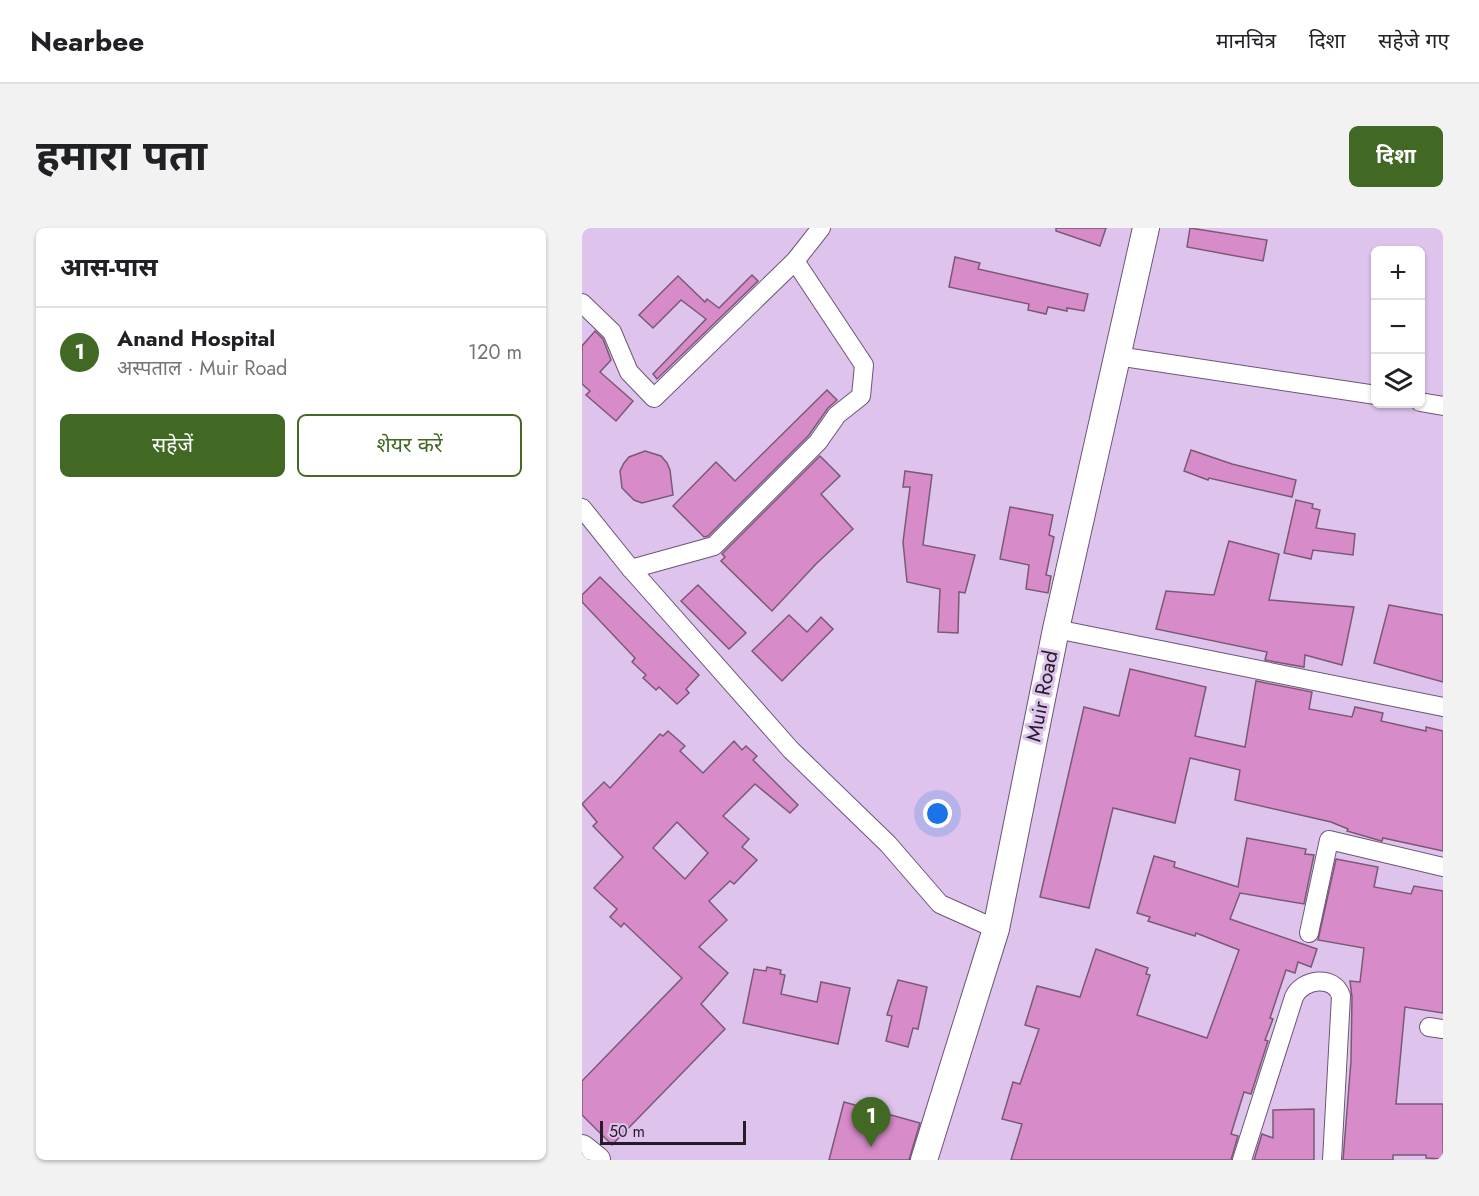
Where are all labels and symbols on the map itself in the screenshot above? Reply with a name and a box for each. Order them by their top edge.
street label: Muir Road [1018,648,1066,744]
your location [923,799,952,828]
pin: 1 [852,1098,890,1147]
scale bar [600,1118,746,1146]

